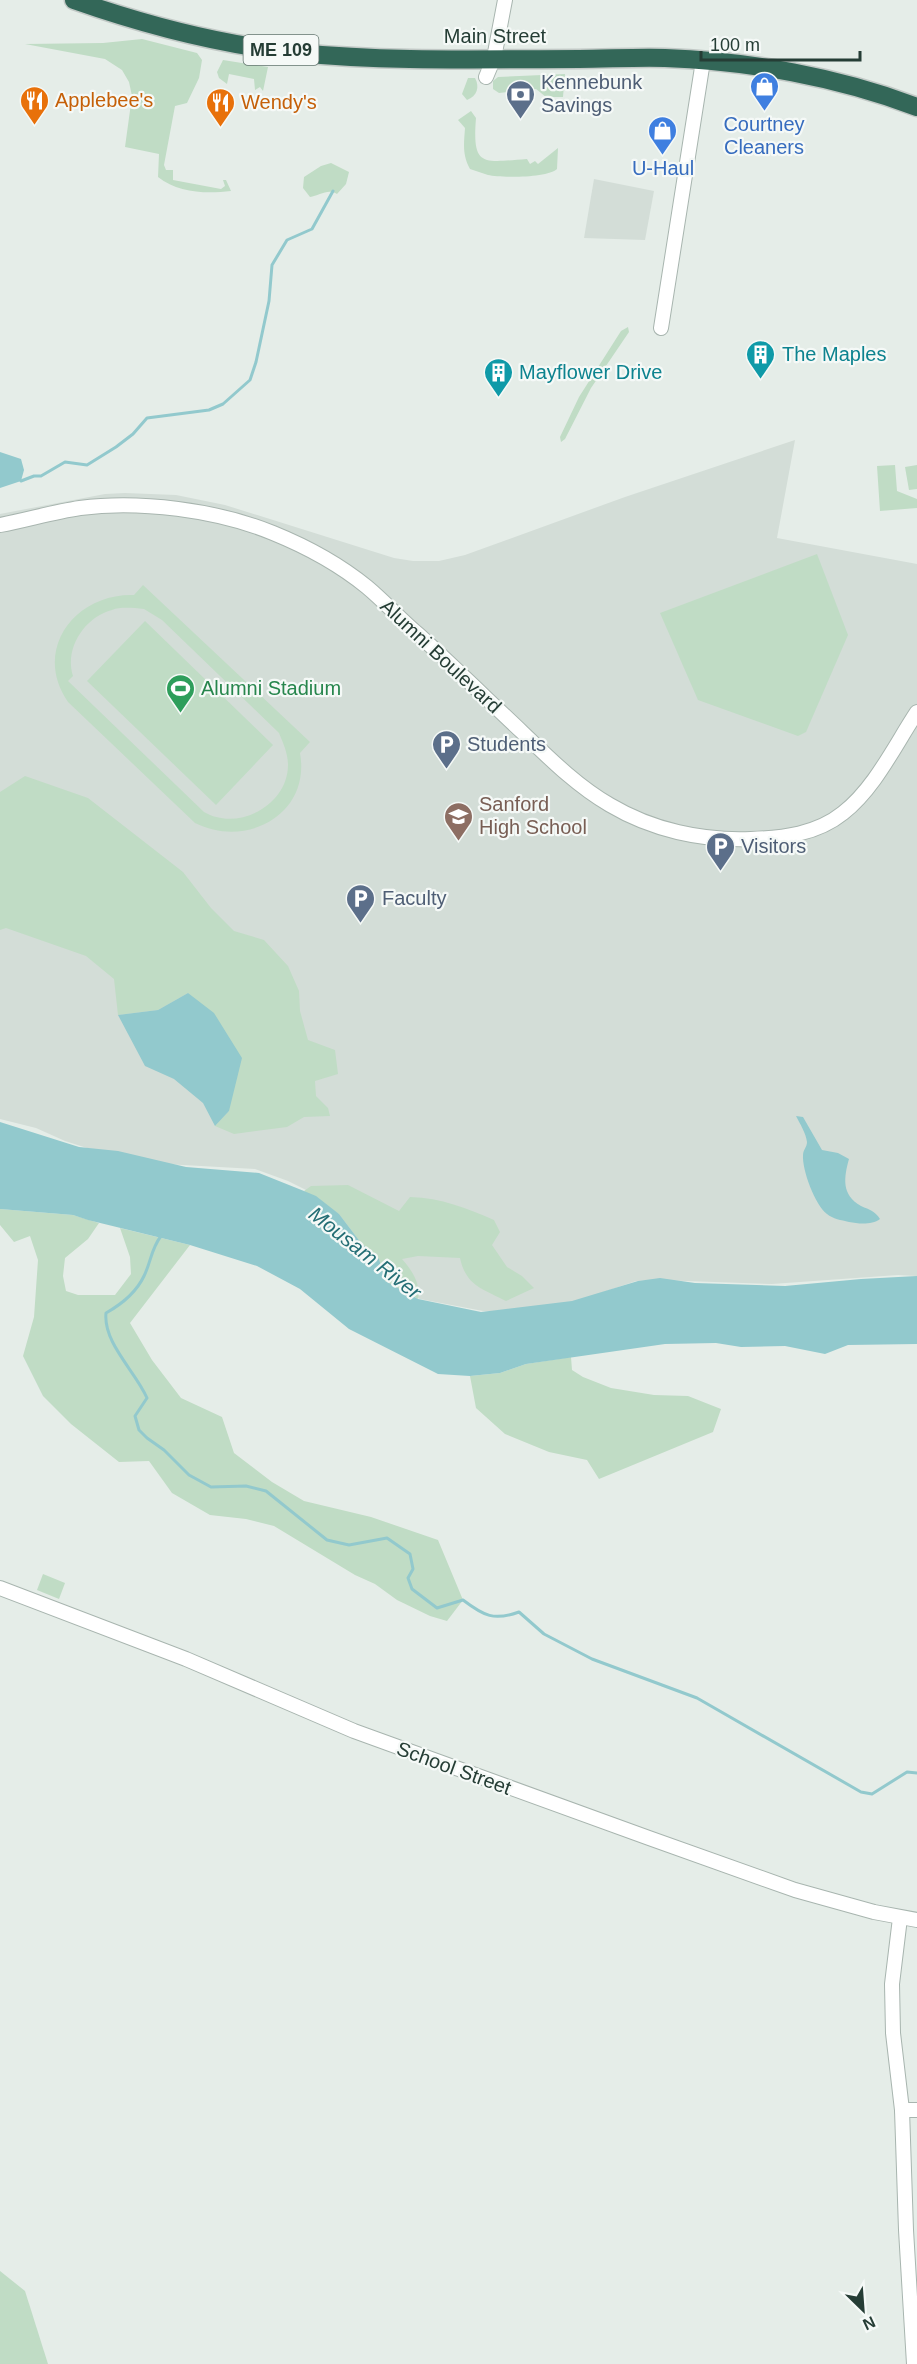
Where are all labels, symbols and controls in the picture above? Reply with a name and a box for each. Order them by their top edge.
scale bar [701,24,860,62]
street label: Main Street [444,25,547,47]
road number: ME 109 [244,35,318,65]
text: 100 m [710,35,760,55]
shop icon: Courtney Cleaners [748,70,780,112]
place label: Kennebunk Savings [541,71,643,116]
bank icon: Kennebunk Savings [504,78,536,120]
restaurant icon: Applebee's [18,84,50,126]
restaurant icon: Wendy's [204,86,236,128]
place label: Applebee's [55,89,153,111]
place label: Wendy's [241,91,317,113]
place label: Courtney Cleaners [723,113,805,158]
shop icon: U-Haul [647,114,679,156]
place label: U-Haul [632,157,694,179]
building icon: The Maples [745,338,777,380]
place label: The Maples [782,343,887,365]
building icon: Mayflower Drive [482,356,514,398]
place label: Mayflower Drive [519,361,662,383]
street label: Alumni Boulevard [376,595,506,717]
sports icon: Alumni Stadium [164,672,196,714]
place label: Alumni Stadium [201,677,341,699]
parking icon: Students [430,728,462,770]
place label: Students [467,733,546,755]
place label: Sanford High School [479,793,587,838]
school or university icon: Sanford High School [442,800,474,842]
parking icon: Visitors [704,830,736,872]
place label: Visitors [741,835,806,857]
parking icon: Faculty [345,882,377,924]
place label: Faculty [382,887,446,909]
water label: Mousam River [305,1202,427,1304]
street label: School Street [394,1737,515,1799]
north arrow [833,2280,893,2340]
text: N [860,2313,878,2333]

